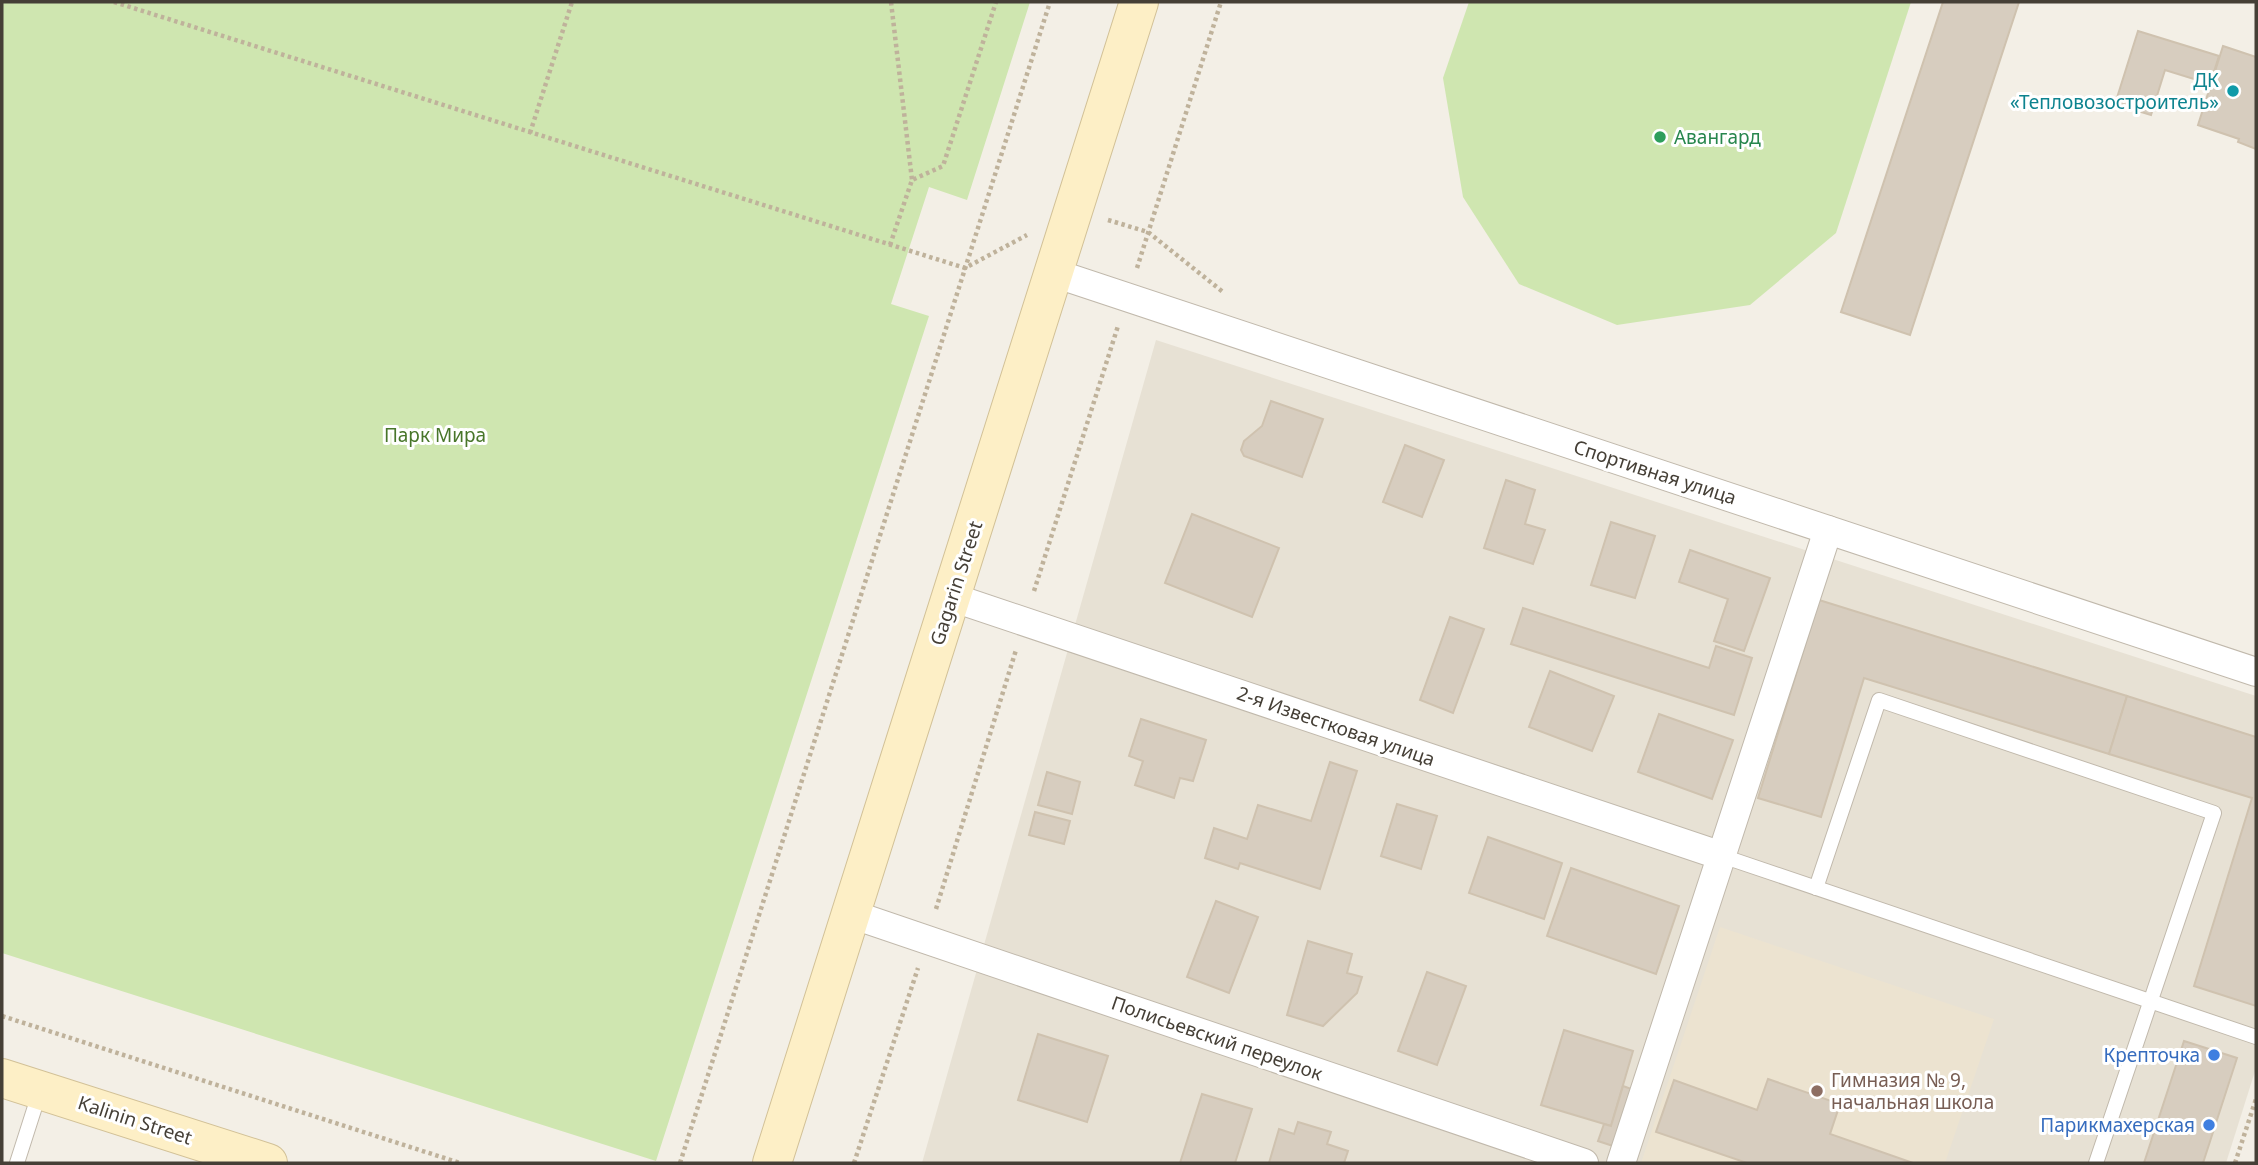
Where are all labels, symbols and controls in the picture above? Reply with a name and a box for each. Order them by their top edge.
place label: ДК «Тепловозостроитель» [2010,67,2219,115]
marker: ДК «Тепловозостроитель» [2225,83,2241,99]
place label: Авангард [1674,124,1761,150]
marker: Авангард [1652,129,1668,145]
park label: Парк Мира [384,422,486,448]
street label: Спортивная улица [1570,433,1740,511]
street label: Gagarin Street [924,517,988,649]
street label: 2-я Известковая улица [1233,680,1439,772]
street label: Полисьевский переулок [1108,990,1326,1086]
place label: Крепточка [2103,1042,2200,1068]
marker: Крепточка [2206,1047,2222,1063]
place label: Гимназия № 9, начальная школа [1831,1067,1994,1115]
marker: Гимназия № 9, начальная школа [1809,1083,1825,1099]
street label: Kalinin Street [75,1089,196,1151]
place label: Парикмахерская [2040,1112,2195,1138]
marker: Парикмахерская [2201,1117,2217,1133]

